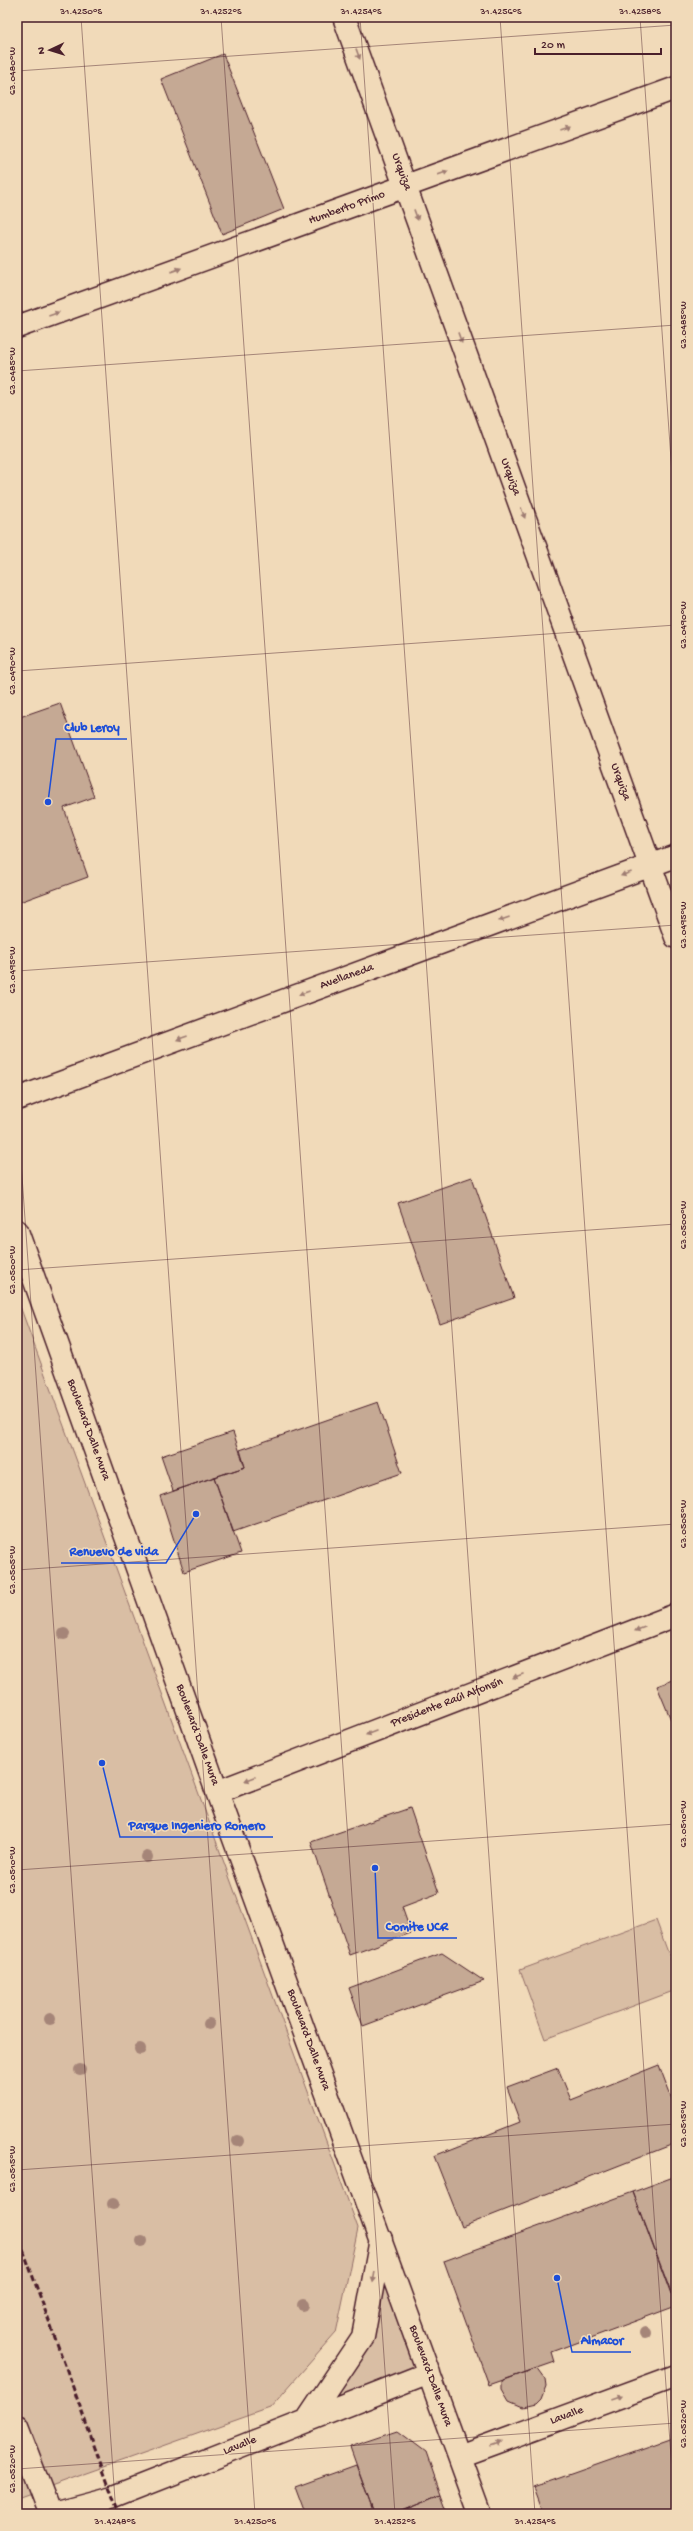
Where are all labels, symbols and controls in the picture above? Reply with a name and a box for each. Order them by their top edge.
text: 31.4250°S [59,6,102,18]
text: 31.4252°S [199,6,242,18]
text: 31.4254°S [339,6,382,18]
text: 31.4256°S [479,6,522,18]
text: 31.4258°S [618,6,661,18]
north arrow [30,30,70,70]
scale bar [535,30,661,56]
text: 20 m [541,39,566,53]
text: 63.0480°W [7,47,19,95]
text: N [36,47,48,55]
one-way arrow [355,48,361,60]
one-way arrow [559,125,571,131]
street label: Urquiza [388,151,414,193]
one-way arrow [437,169,449,175]
street label: Humberto Primo [307,188,387,228]
one-way arrow [414,210,420,222]
one-way arrow [170,266,182,272]
text: 63.0485°W [678,301,690,349]
one-way arrow [48,311,60,317]
one-way arrow [458,332,464,344]
text: 63.0485°W [7,347,19,395]
street label: Urquiza [497,456,523,498]
one-way arrow [520,507,526,519]
text: 63.0490°W [678,601,690,649]
text: 63.0490°W [7,647,19,695]
callout: Club Leroy [56,714,127,739]
text: Club Leroy [63,721,120,736]
street label: Urquiza [607,761,633,803]
one-way arrow [620,871,632,877]
text: 63.0495°W [678,901,690,949]
one-way arrow [498,916,510,922]
text: 63.0495°W [7,946,19,994]
street label: Avellaneda [318,961,376,993]
one-way arrow [297,990,309,996]
one-way arrow [175,1035,187,1041]
text: 63.0500°W [678,1200,690,1249]
text: 63.0500°W [7,1245,19,1294]
street label: Boulevard Dalle Mura [63,1377,113,1483]
text: 63.0505°W [678,1499,690,1548]
callout: Renuevo de vida [61,1538,166,1563]
text: 63.0505°W [7,1545,19,1594]
text: Renuevo de vida [69,1545,159,1560]
one-way arrow [633,1627,645,1633]
one-way arrow [512,1673,524,1679]
street label: Presidente Raúl Alfonsín [388,1675,505,1731]
street label: Boulevard Dalle Mura [172,1682,222,1788]
one-way arrow [364,1730,376,1736]
one-way arrow [243,1777,255,1783]
text: 63.0510°W [678,1800,690,1848]
callout: Parque Ingeniero Romero [120,1812,273,1837]
text: Parque Ingeniero Romero [127,1819,266,1834]
text: 63.0510°W [7,1846,19,1894]
callout: Comite UCR [378,1913,457,1938]
text: Comite UCR [385,1920,449,1935]
street label: Boulevard Dalle Mura [283,1987,333,2093]
text: 63.0515°W [678,2100,690,2147]
text: 63.0515°W [7,2145,19,2192]
one-way arrow [371,2270,377,2283]
street label: Boulevard Dalle Mura [405,2323,455,2429]
callout: Almacor [572,2327,631,2352]
text: Almacor [580,2334,625,2349]
one-way arrow [612,2394,624,2400]
text: 63.0520°W [678,2400,690,2448]
street label: Lavalle [548,2403,586,2428]
street label: Lavalle [221,2433,259,2459]
one-way arrow [490,2439,502,2445]
text: 63.0520°W [7,2445,19,2493]
text: 31.4248°S [93,2516,136,2528]
text: 31.4250°S [233,2516,276,2528]
text: 31.4252°S [373,2516,416,2528]
text: 31.4254°S [513,2516,556,2528]

